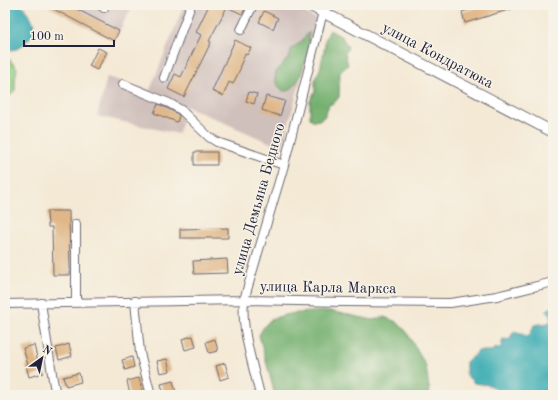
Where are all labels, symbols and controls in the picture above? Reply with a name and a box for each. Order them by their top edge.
street label: улица Кондратюка [379,21,496,92]
scale bar [24,22,114,48]
text: 100 m [30,31,64,43]
street label: улица Демьяна Бедного [231,122,288,277]
street label: улица Карла Маркса [259,280,397,297]
north arrow [22,338,62,378]
text: N [40,344,54,358]

